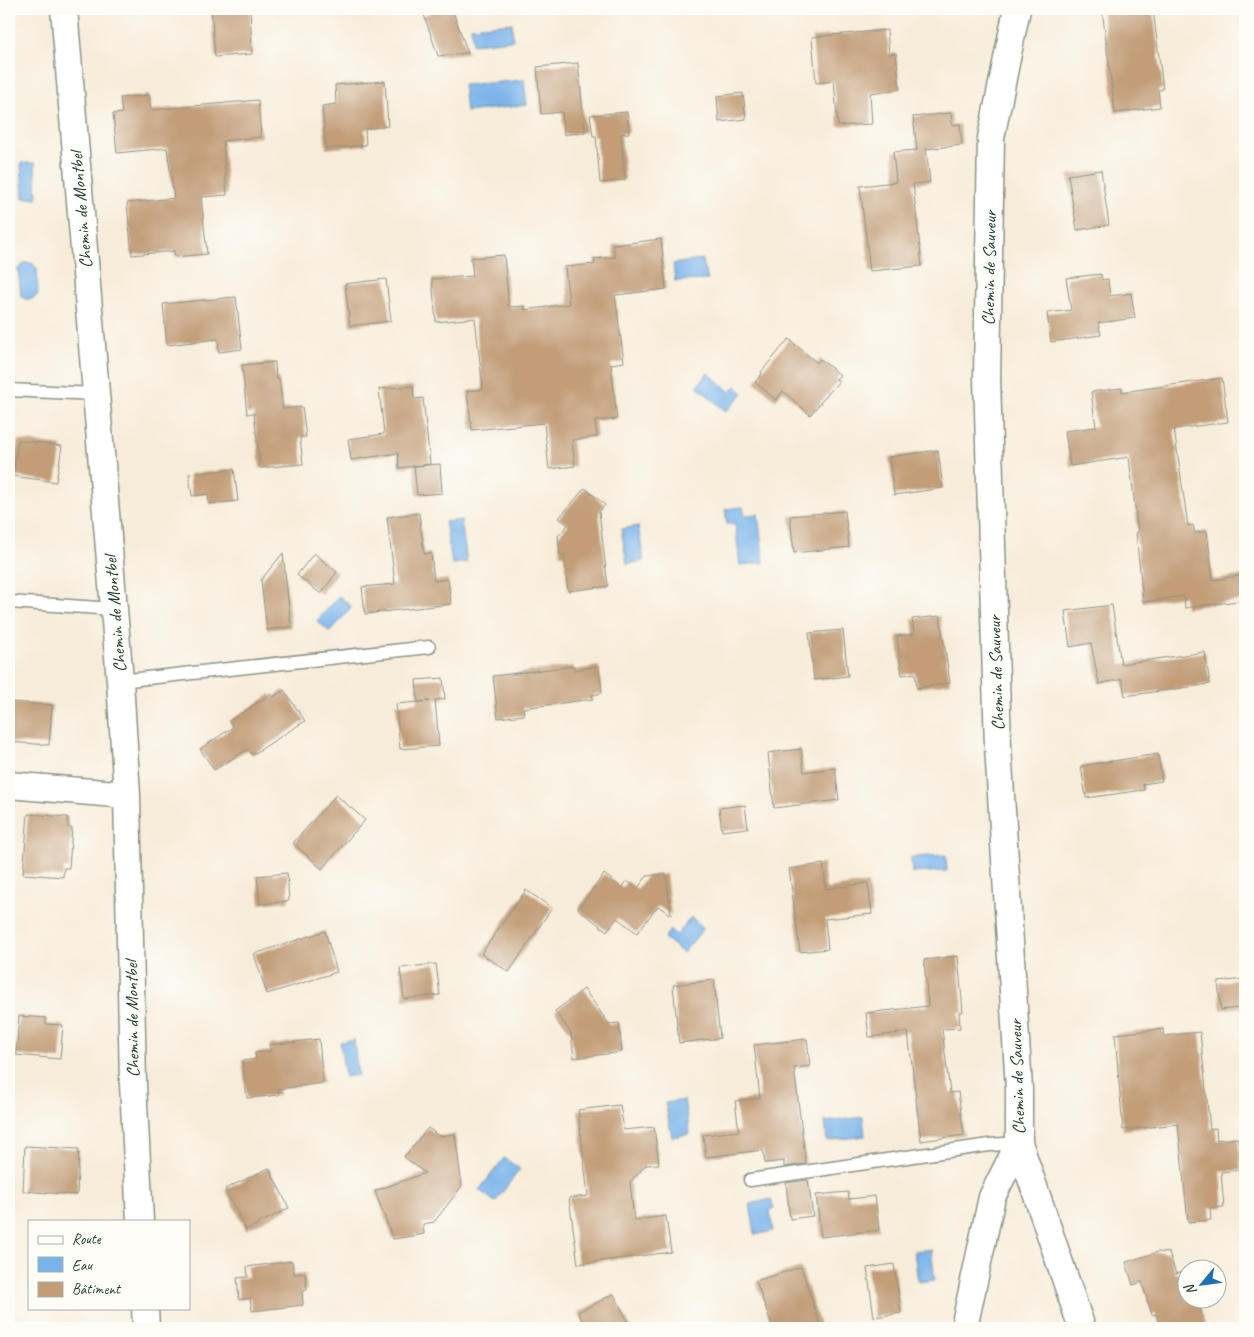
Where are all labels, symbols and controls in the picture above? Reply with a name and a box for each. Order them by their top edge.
street label: Chemin de Montbel [65,148,97,269]
street label: Chemin de Sauveur [977,209,1001,326]
street label: Chemin de Montbel [99,552,131,673]
street label: Chemin de Sauveur [983,614,1009,731]
street label: Chemin de Montbel [120,957,144,1078]
street label: Chemin de Sauveur [1004,1018,1030,1135]
legend [28,1220,190,1310]
text: Route [72,1230,102,1249]
text: Eau [72,1256,93,1275]
north arrow [1176,1260,1226,1310]
text: Bâtiment [72,1280,122,1299]
text: N [1180,1280,1201,1298]

